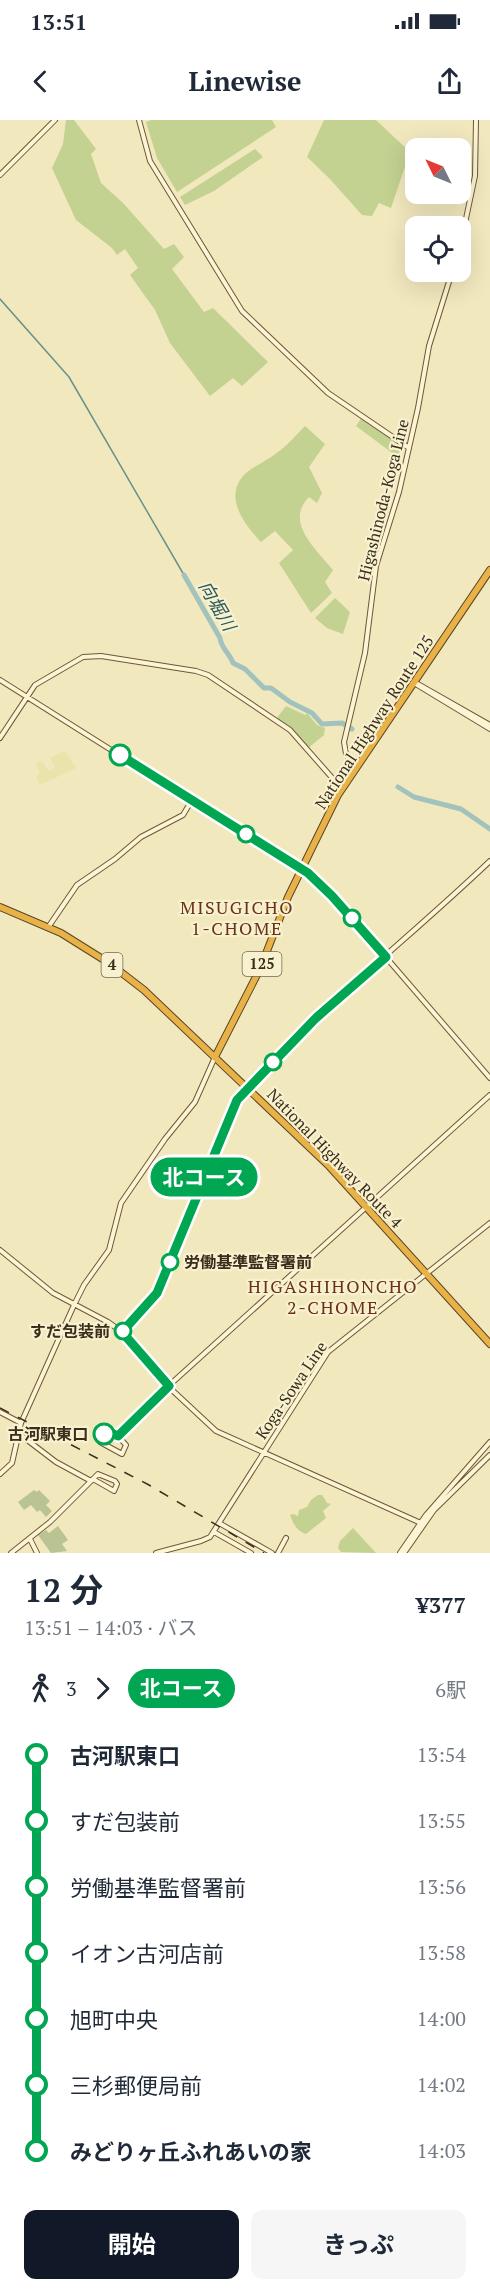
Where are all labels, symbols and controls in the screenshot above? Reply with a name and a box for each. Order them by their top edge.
text: 13:51 [30,7,87,36]
text: Linewise [188,63,302,99]
icon: back [24,65,57,98]
icon: share [433,65,466,98]
north arrow [405,138,471,204]
map controls [405,138,471,282]
button: locate [405,216,471,282]
street label: Higashinoda-Koga Line [352,417,414,583]
water label: 向堀川 [194,576,243,637]
street label: National Highway Route 125 [309,631,439,813]
unlabelled marker [109,744,131,766]
unlabelled marker [237,825,255,843]
district label: MISUGICHO 1-CHOME [180,895,294,940]
unlabelled marker [343,909,361,927]
road number: 125 [242,952,282,976]
road number: 4 [102,953,122,977]
unlabelled marker [264,1053,282,1071]
street label: National Highway Route 4 [262,1083,408,1233]
line badge: 北コース [162,1158,246,1196]
text: 北コース [163,1163,245,1191]
place label: 労働基準監督署前 [184,1251,312,1273]
marker: 労働基準監督署前 [161,1253,179,1271]
district label: HIGASHIHONCHO 2-CHOME [248,1274,418,1319]
place label: すだ包装前 [30,1320,110,1342]
marker: すだ包装前 [114,1322,132,1340]
street label: Koga-Sowa Line [250,1337,332,1443]
place label: 古河駅東口 [8,1423,88,1445]
marker: 古河駅東口 [93,1423,115,1445]
text: 12 分 [24,1568,103,1611]
text: ¥377 [416,1590,466,1619]
text: 13:51 – 14:03 · バス [24,1614,198,1641]
icon: walk [24,1672,57,1705]
icon: forward [86,1672,119,1705]
text: 北コース [140,1674,223,1702]
text: 3 [66,1675,77,1702]
text: 6駅 [435,1676,466,1703]
text: 古河駅東口 [70,1741,180,1770]
text: 13:54 [417,1741,466,1768]
text: すだ包装前 [70,1807,180,1836]
text: 13:55 [417,1807,466,1834]
text: 労働基準監督署前 [70,1873,246,1902]
text: 13:56 [417,1873,466,1900]
text: イオン古河店前 [70,1939,224,1968]
text: 13:58 [417,1939,466,1966]
text: 旭町中央 [70,2005,158,2034]
text: 14:00 [417,2005,466,2032]
text: 三杉郵便局前 [70,2071,202,2100]
text: 14:02 [417,2071,466,2098]
text: みどりヶ丘ふれあいの家 [70,2137,312,2166]
text: 14:03 [417,2137,466,2164]
button: 開始 [24,2210,239,2279]
button: きっぷ [251,2210,466,2279]

